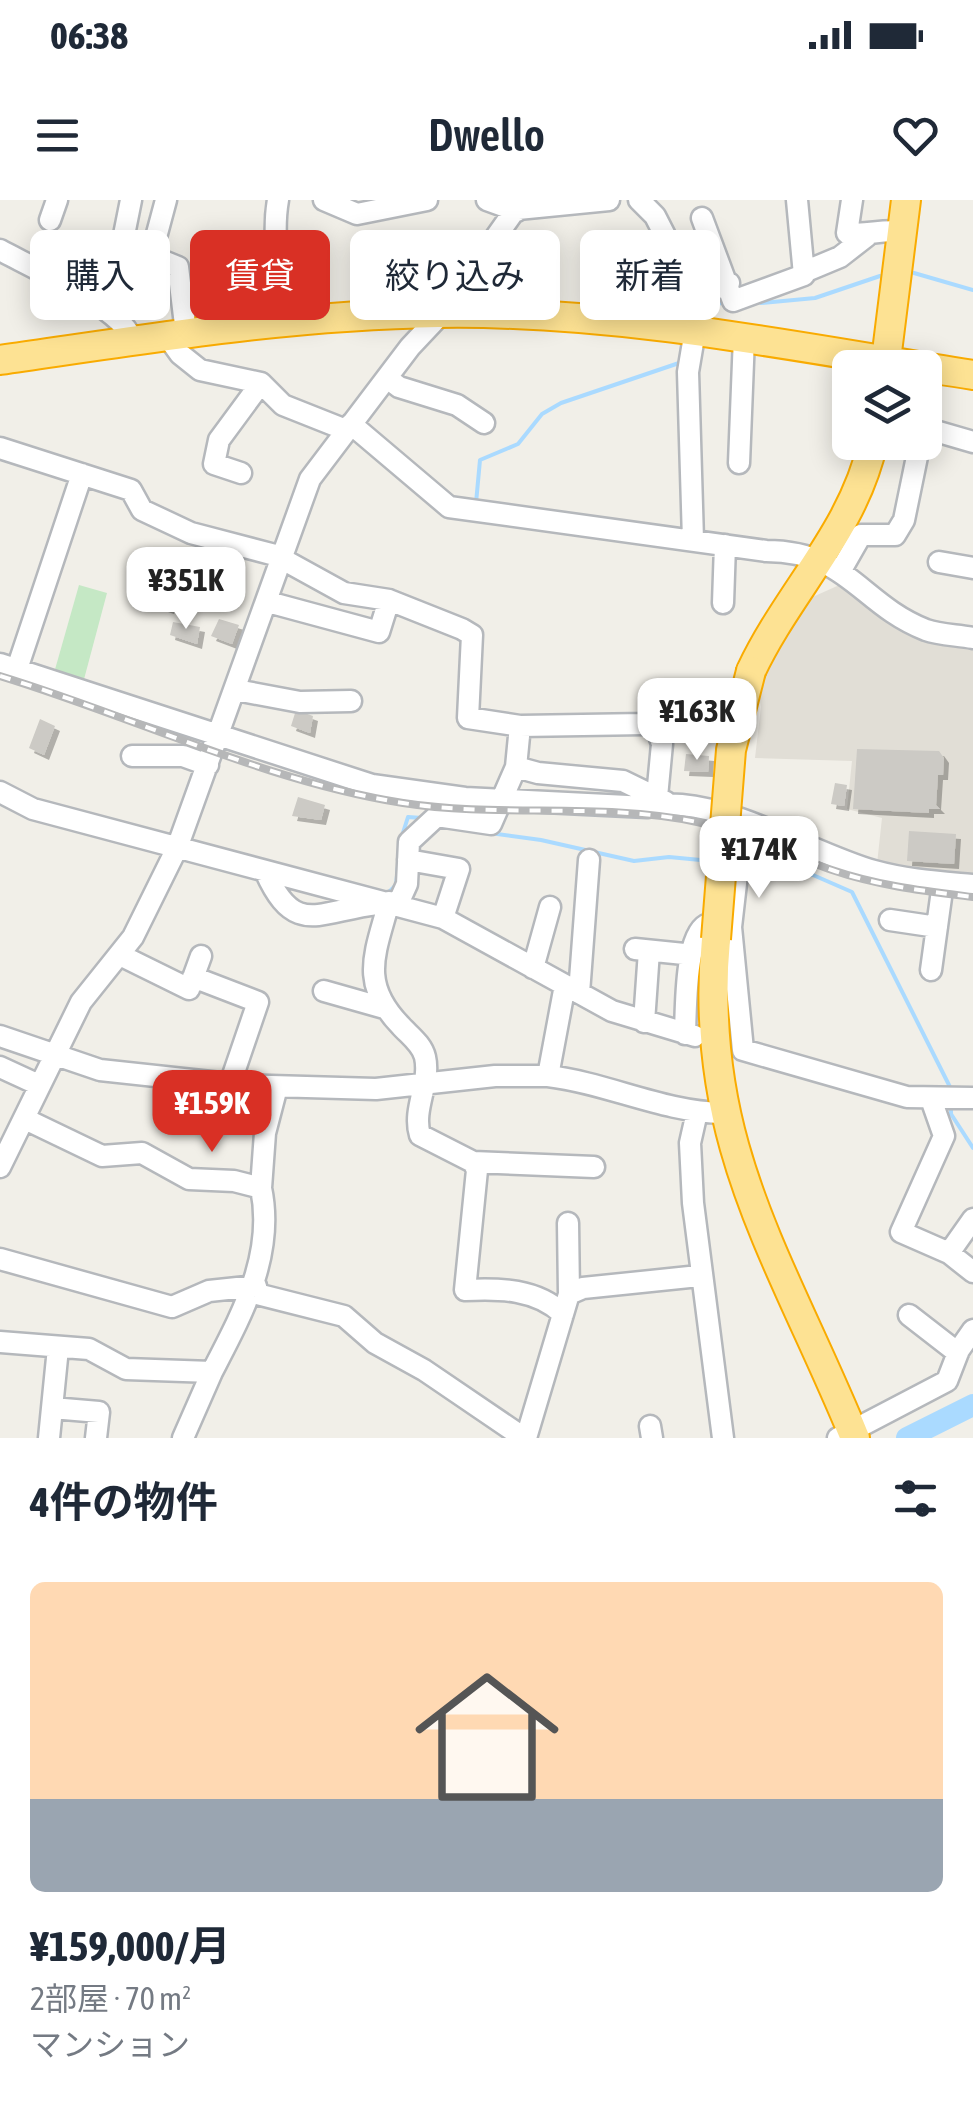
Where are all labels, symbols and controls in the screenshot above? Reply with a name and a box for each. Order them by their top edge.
text: 06:38 [50,14,128,57]
icon: menu [30,108,85,163]
icon: heart [888,108,943,163]
text: Dwello [428,109,545,161]
chip: 購入 [30,230,170,320]
chip: 賃貸 [190,230,330,320]
chip: 絞り込み [350,230,560,320]
chip: 新着 [580,230,720,320]
map controls [832,350,942,460]
button: layers [832,350,942,460]
pin: ¥351K [116,547,256,632]
text: ¥351K [148,561,224,598]
pin: ¥163K [627,678,767,763]
text: ¥163K [659,692,735,729]
pin: ¥174K [689,816,829,901]
text: ¥174K [721,830,797,867]
pin: ¥159K [142,1070,282,1155]
text: ¥159K [174,1084,250,1121]
icon: filters [888,1471,943,1526]
text: 4件の物件 [30,1478,218,1526]
icon: home [397,1647,577,1827]
text: ¥159,000/月 [30,1922,231,1970]
text: 2部屋 · 70 m² [30,1980,191,2017]
text: マンション [30,2026,190,2063]

